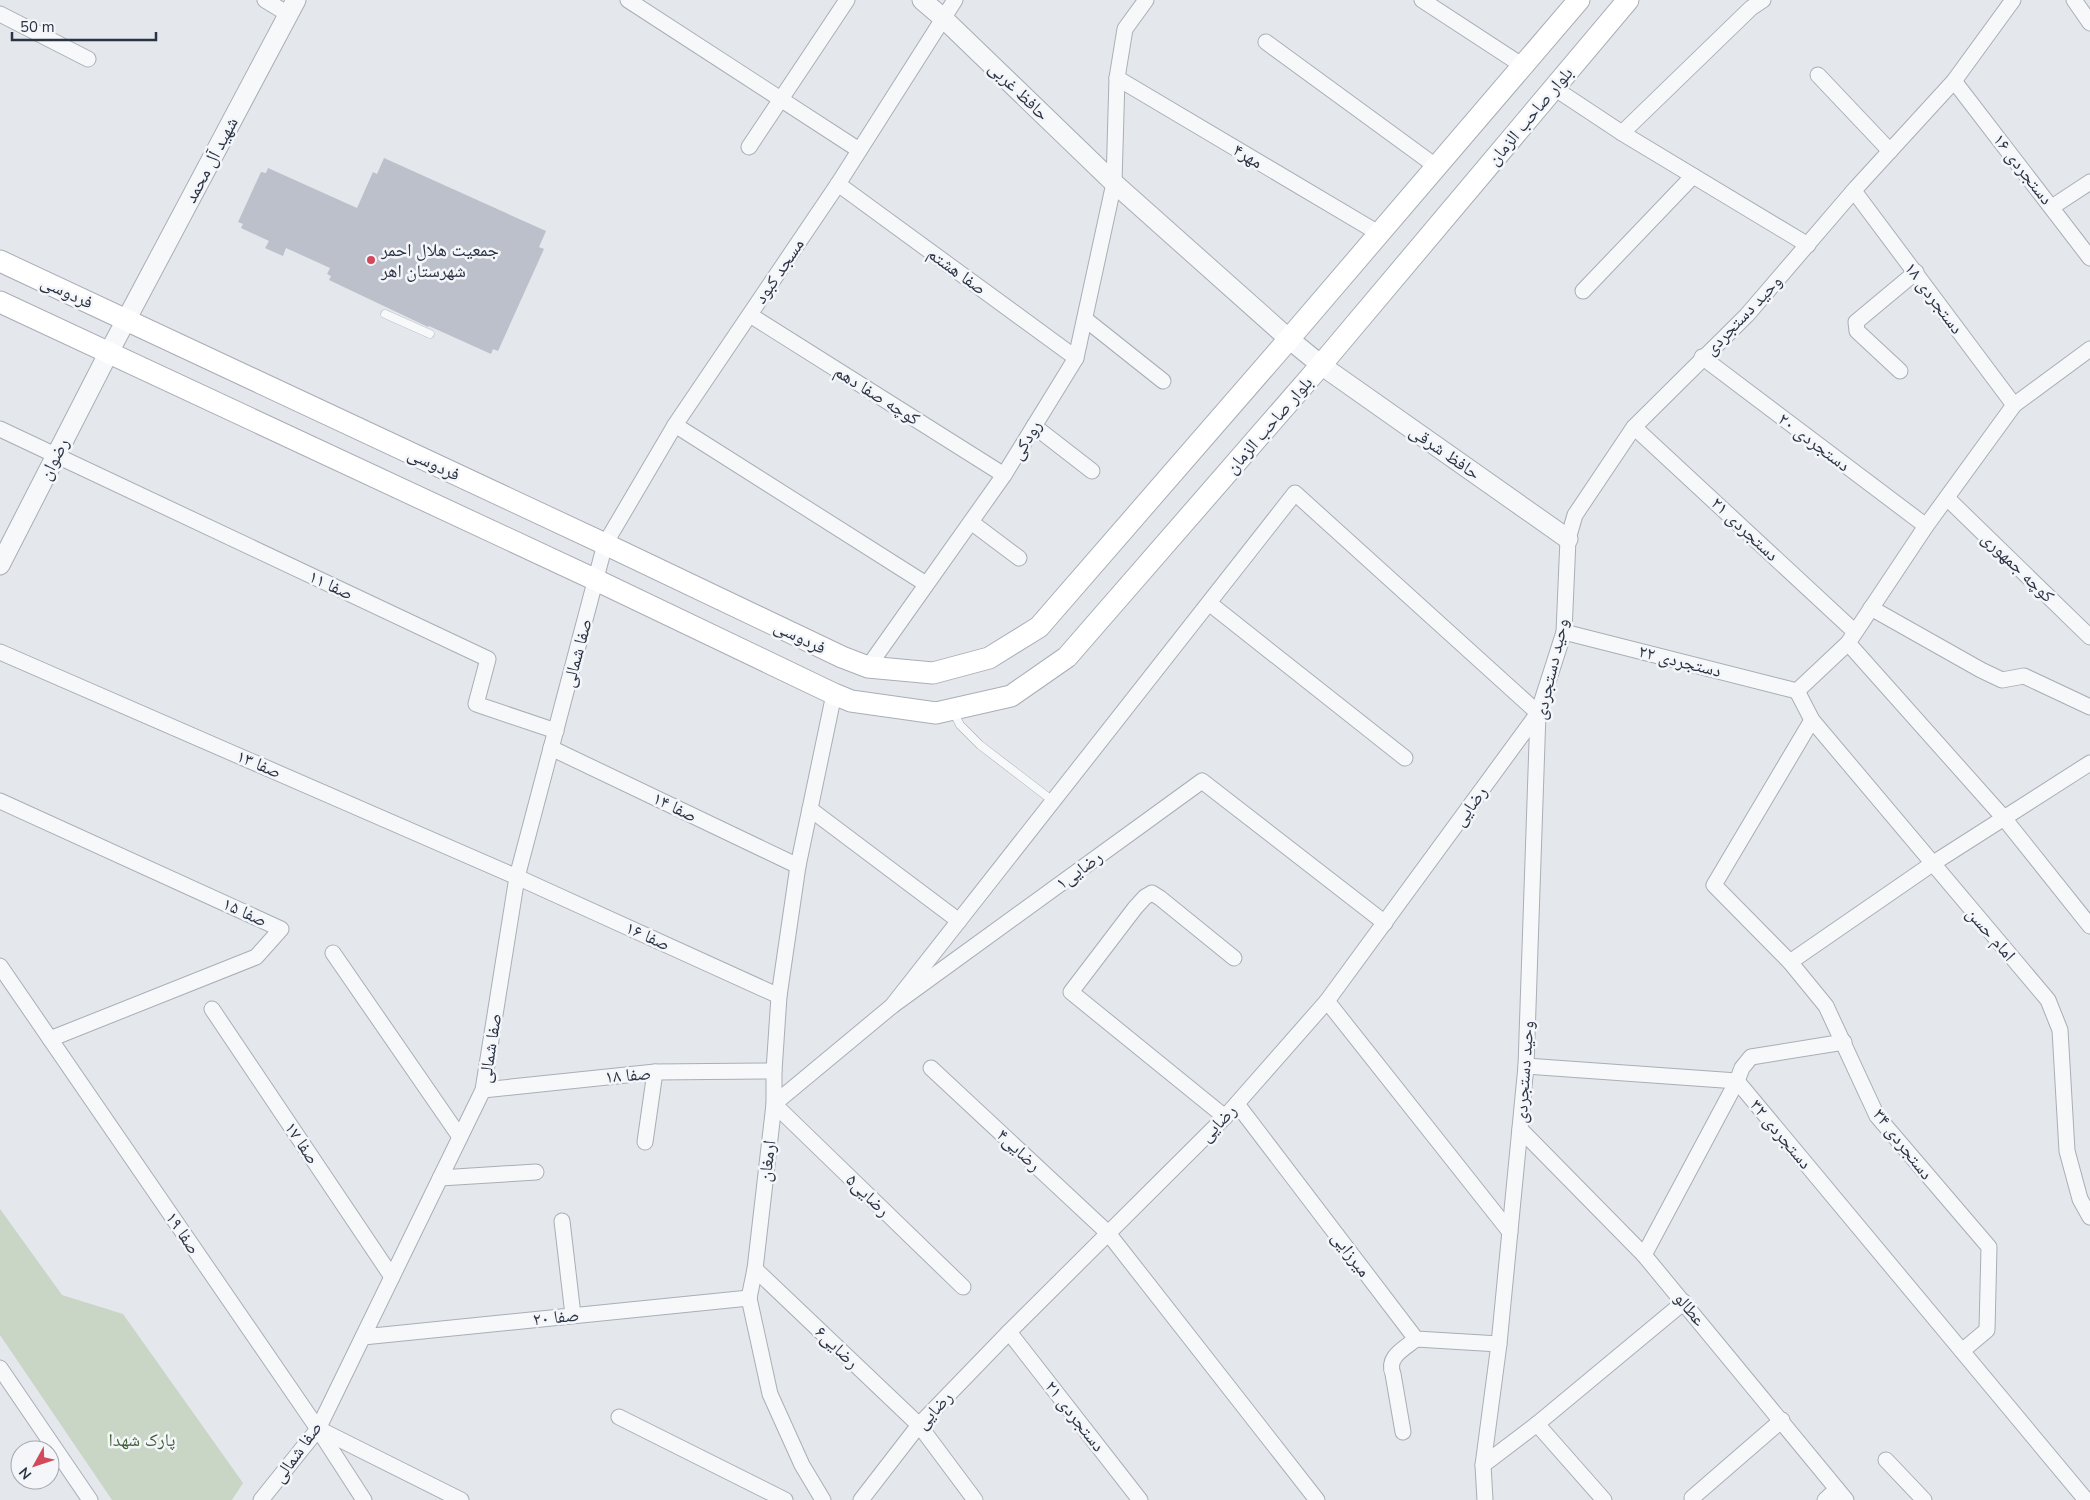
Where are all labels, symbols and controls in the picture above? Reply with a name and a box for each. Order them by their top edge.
scale bar [12,10,156,42]
text: 50 m [20,17,55,37]
street label: حافظ غربی [983,56,1055,126]
street label: بلوار صاحب الزمان [1482,62,1578,170]
street label: شهید آل محمد [178,113,244,207]
street label: دستجردی ۱۶ [1988,128,2058,210]
street label: مهر۴ [1229,138,1267,174]
street label: مسجد کبود [748,234,810,308]
place label: جمعیت هلال احمر شهرستان اهر [380,238,499,283]
street label: صفا هشتم [923,241,991,301]
marker: جمعیت هلال احمر شهرستان اهر [365,254,377,266]
street label: دستجردی ۱۸ [1899,257,1969,339]
street label: فردوسی [37,270,97,314]
street label: وحید دستجردی [1699,270,1787,360]
street label: کوچه صفا دهم [830,359,925,431]
street label: بلوار صاحب الزمان [1220,371,1318,479]
street label: دستجردی ۲۰ [1773,407,1855,477]
street label: رودکی [1005,415,1047,464]
street label: حافظ شرقی [1405,419,1485,485]
street label: رضوان [33,434,75,484]
street label: فردوسی [404,442,464,486]
street label: دستجردی ۲۱ [1706,491,1784,567]
street label: کوچه جمهوری [1976,526,2060,608]
street label: صفا ۱۱ [305,564,357,606]
street label: فردوسی [770,614,830,660]
street label: صفا شمالی [556,616,598,690]
street label: وحید دستجردی [1528,616,1574,722]
street label: دستجردی ۲۲ [1636,639,1724,683]
street label: صفا ۱۳ [233,744,285,784]
street label: رضایی [1447,781,1493,831]
street label: صفا ۱۴ [649,786,701,828]
street label: رضایی۱ [1051,845,1107,895]
street label: صفا ۱۵ [219,892,271,932]
street label: امام حسن [1961,902,2021,966]
street label: صفا ۱۶ [622,916,674,956]
street label: صفا شمالی [473,1011,507,1085]
street label: وحید دستجردی [1508,1020,1540,1124]
street label: صفا ۱۸ [604,1061,652,1089]
street label: دستجردی ۳۲ [1745,1094,1817,1174]
street label: رضایی [1194,1099,1242,1147]
street label: دستجردی ۳۴ [1868,1103,1938,1185]
street label: صفا ۱۷ [279,1117,325,1169]
street label: رضایی۴ [992,1123,1046,1177]
street label: ارمغان [753,1139,781,1183]
street label: رضایی۵ [841,1168,895,1222]
street label: صفا ۱۹ [160,1207,206,1259]
street label: میرزایی [1326,1226,1376,1282]
street label: عطالو [1669,1287,1711,1331]
street label: صفا ۲۰ [532,1303,580,1331]
street label: رضایی۶ [810,1320,864,1374]
street label: دستجردی ۲۱ [1040,1375,1110,1457]
street label: رضایی [910,1386,958,1434]
street label: صفا شمالی [267,1417,327,1487]
park label: پارک شهدا [109,1428,175,1452]
north arrow [10,1440,60,1490]
text: N [15,1463,36,1483]

